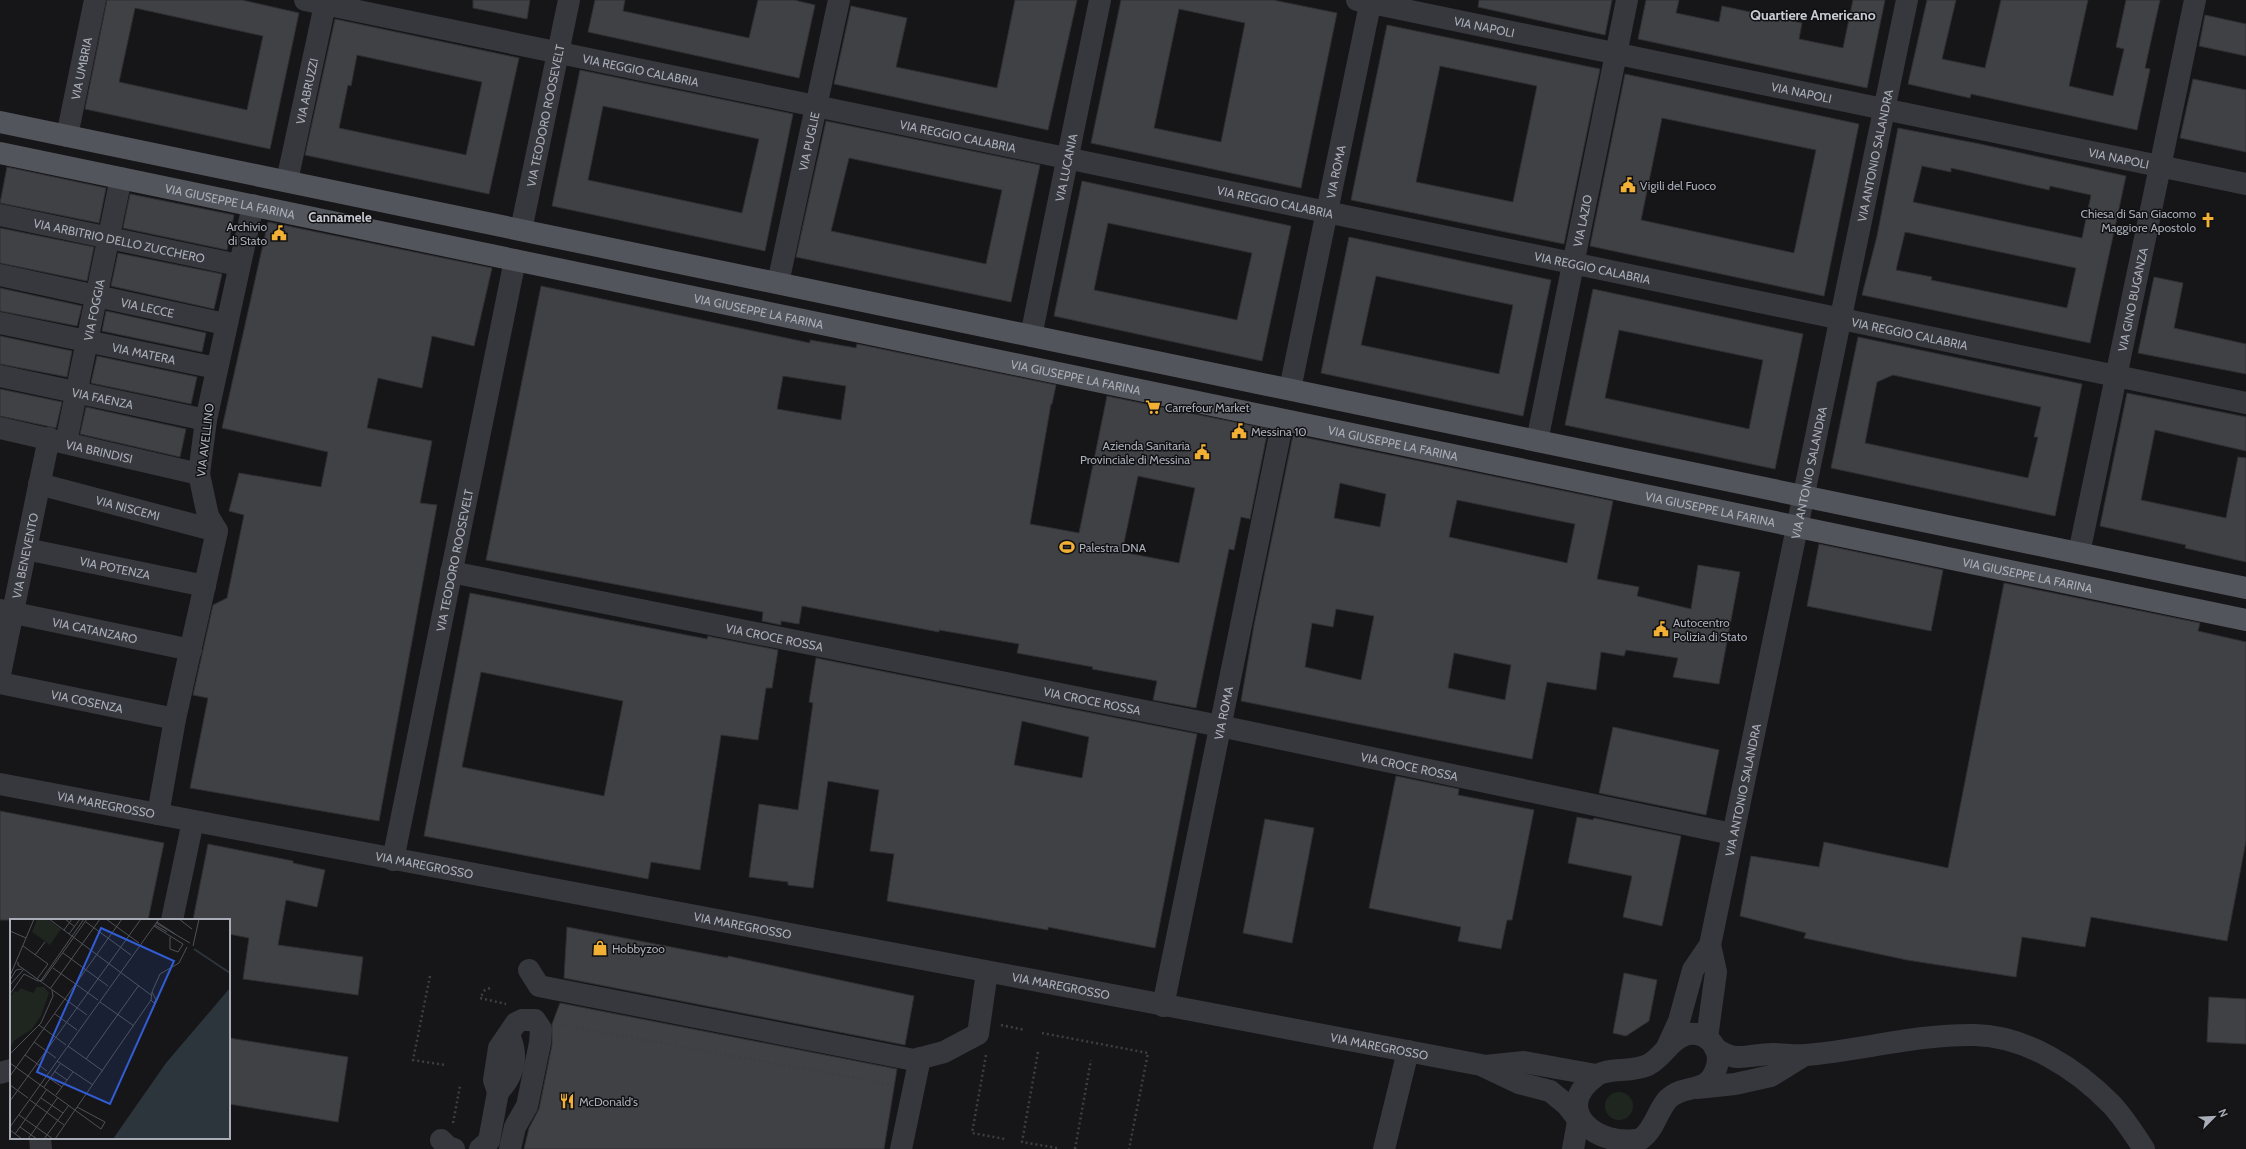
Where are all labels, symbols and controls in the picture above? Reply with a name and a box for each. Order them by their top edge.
district label: Quartiere Americano [1750,6,1876,24]
street label: VIA NAPOLI [1453,13,1516,40]
street label: VIA UMBRIA [67,35,95,101]
street label: VIA TEODORO ROOSEVELT [523,42,567,188]
street label: VIA REGGIO CALABRIA [581,50,701,89]
street label: VIA ABRUZZI [292,57,321,125]
street label: VIA NAPOLI [1770,78,1833,106]
street label: VIA ANTONIO SALANDRA [1853,87,1896,223]
street label: VIA PUGLIE [795,110,822,172]
street label: VIA REGGIO CALABRIA [898,116,1018,155]
street label: VIA LUCANIA [1051,132,1080,203]
street label: VIA ROMA [1322,143,1348,200]
street label: VIA NAPOLI [2087,144,2151,171]
public building icon: Vigili del Fuoco [1619,176,1637,194]
place label: Vigili del Fuoco [1640,178,1717,193]
street label: VIA GIUSEPPE LA FARINA [164,180,297,222]
street label: VIA REGGIO CALABRIA [1216,182,1335,221]
street label: VIA LAZIO [1569,193,1595,248]
place label: Chiesa di San Giacomo Maggiore Apostolo [2081,206,2196,235]
district label: Cannamele [308,209,372,225]
church icon: Chiesa di San Giacomo Maggiore Apostolo [2199,211,2217,229]
street label: VIA ARBITRIO DELLO ZUCCHERO [32,215,206,265]
place label: Archivio di Stato [226,219,267,248]
public building icon: Archivio di Stato [270,224,288,242]
street label: VIA GINO BUGANZA [2114,246,2151,353]
street label: VIA REGGIO CALABRIA [1533,248,1653,287]
street label: VIA FOGGIA [80,277,107,342]
street label: VIA GIUSEPPE LA FARINA [692,290,826,332]
street label: VIA LECCE [119,294,176,320]
street label: VIA REGGIO CALABRIA [1850,314,1970,353]
street label: VIA MATERA [111,339,178,367]
street label: VIA GIUSEPPE LA FARINA [1010,356,1143,398]
street label: VIA FAENZA [70,384,135,412]
supermarket icon: Carrefour Market [1144,398,1162,416]
place label: Carrefour Market [1165,400,1249,415]
street label: VIA AVELLINO [193,402,217,478]
street label: VIA ANTONIO SALANDRA [1787,405,1830,540]
public building icon: Messina 10 [1230,422,1248,440]
street label: VIA GIUSEPPE LA FARINA [1327,422,1460,464]
place label: Messina 10 [1251,424,1307,439]
street label: VIA BRINDISI [64,436,134,466]
place label: Azienda Sanitaria Provinciale di Messina [1080,438,1190,467]
public building icon: Azienda Sanitaria Provinciale di Messina [1193,443,1211,461]
street label: VIA TEODORO ROOSEVELT [432,487,476,633]
street label: VIA GIUSEPPE LA FARINA [1644,488,1777,530]
street label: VIA NISCEMI [94,492,162,523]
street label: VIA BENEVENTO [8,511,41,600]
sports icon: Palestra DNA [1058,538,1076,556]
place label: Palestra DNA [1079,540,1147,555]
street label: VIA POTENZA [78,553,152,582]
street label: VIA GIUSEPPE LA FARINA [1961,554,2095,596]
street label: VIA CATANZARO [51,614,139,646]
place label: Autocentro Polizia di Stato [1673,615,1748,644]
street label: VIA CROCE ROSSA [725,620,825,654]
public building icon: Autocentro Polizia di Stato [1652,620,1670,638]
street label: VIA CROCE ROSSA [1042,683,1143,718]
street label: VIA ROMA [1210,684,1236,741]
street label: VIA COSENZA [50,686,125,716]
street label: VIA ANTONIO SALANDRA [1721,722,1764,857]
street label: VIA CROCE ROSSA [1360,748,1460,784]
street label: VIA MAREGROSSO [56,788,156,821]
street label: VIA MAREGROSSO [374,848,475,881]
street label: VIA MAREGROSSO [693,908,793,942]
inset map [10,919,230,1139]
shop icon: Hobbyzoo [591,939,609,957]
place label: Hobbyzoo [612,941,665,956]
street label: VIA MAREGROSSO [1011,969,1111,1002]
street label: VIA MAREGROSSO [1329,1029,1430,1062]
restaurant icon: McDonald's [558,1092,576,1110]
place label: McDonald's [579,1094,638,1109]
north arrow [2194,1097,2234,1137]
text: N [2215,1107,2231,1119]

